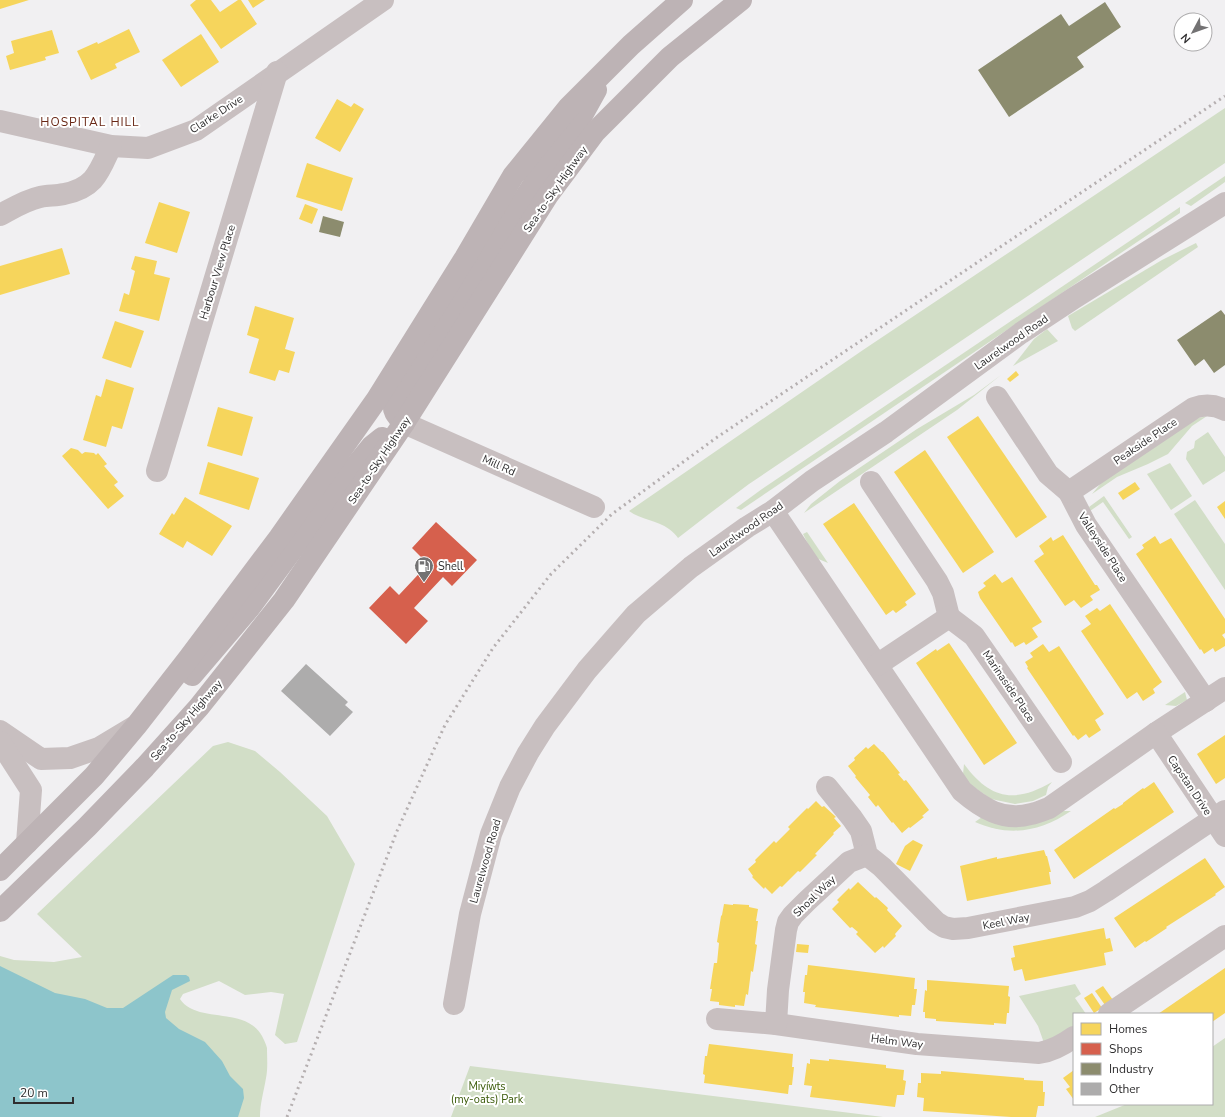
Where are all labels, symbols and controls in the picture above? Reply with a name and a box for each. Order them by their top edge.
north arrow [1173,12,1213,52]
text: N [1177,30,1194,46]
street label: Clarke Drive [187,92,246,137]
district label: HOSPITAL HILL [40,114,140,130]
street label: Sea-to-Sky Highway [520,143,591,235]
street label: Harbour View Place [196,223,239,321]
street label: Laurelwood Road [971,311,1051,374]
street label: Sea-to-Sky Highway [345,413,414,507]
street label: Peakside Place [1111,415,1180,468]
street label: Mill Rd [480,451,518,479]
street label: Laurelwood Road [706,498,786,561]
street label: Valleyside Place [1074,509,1131,585]
fuel station icon: Shell [413,555,435,583]
place label: Shell [438,559,464,574]
street label: Marinaside Place [979,647,1038,725]
street label: Sea-to-Sky Highway [147,677,226,764]
street label: Capstan Drive [1164,752,1215,818]
street label: Laurelwood Road [466,817,505,905]
street label: Shoal Way [790,872,839,920]
street label: Keel Way [981,910,1031,933]
legend [1073,1013,1213,1105]
text: Homes [1109,1021,1147,1037]
street label: Helm Way [870,1031,924,1052]
text: Shops [1109,1041,1143,1057]
text: Industry [1109,1061,1154,1077]
scale bar [14,1079,73,1105]
park label: Miyíw̓ts (my-oats) Park [451,1079,524,1107]
text: Other [1109,1081,1141,1097]
text: 20 m [20,1085,48,1101]

